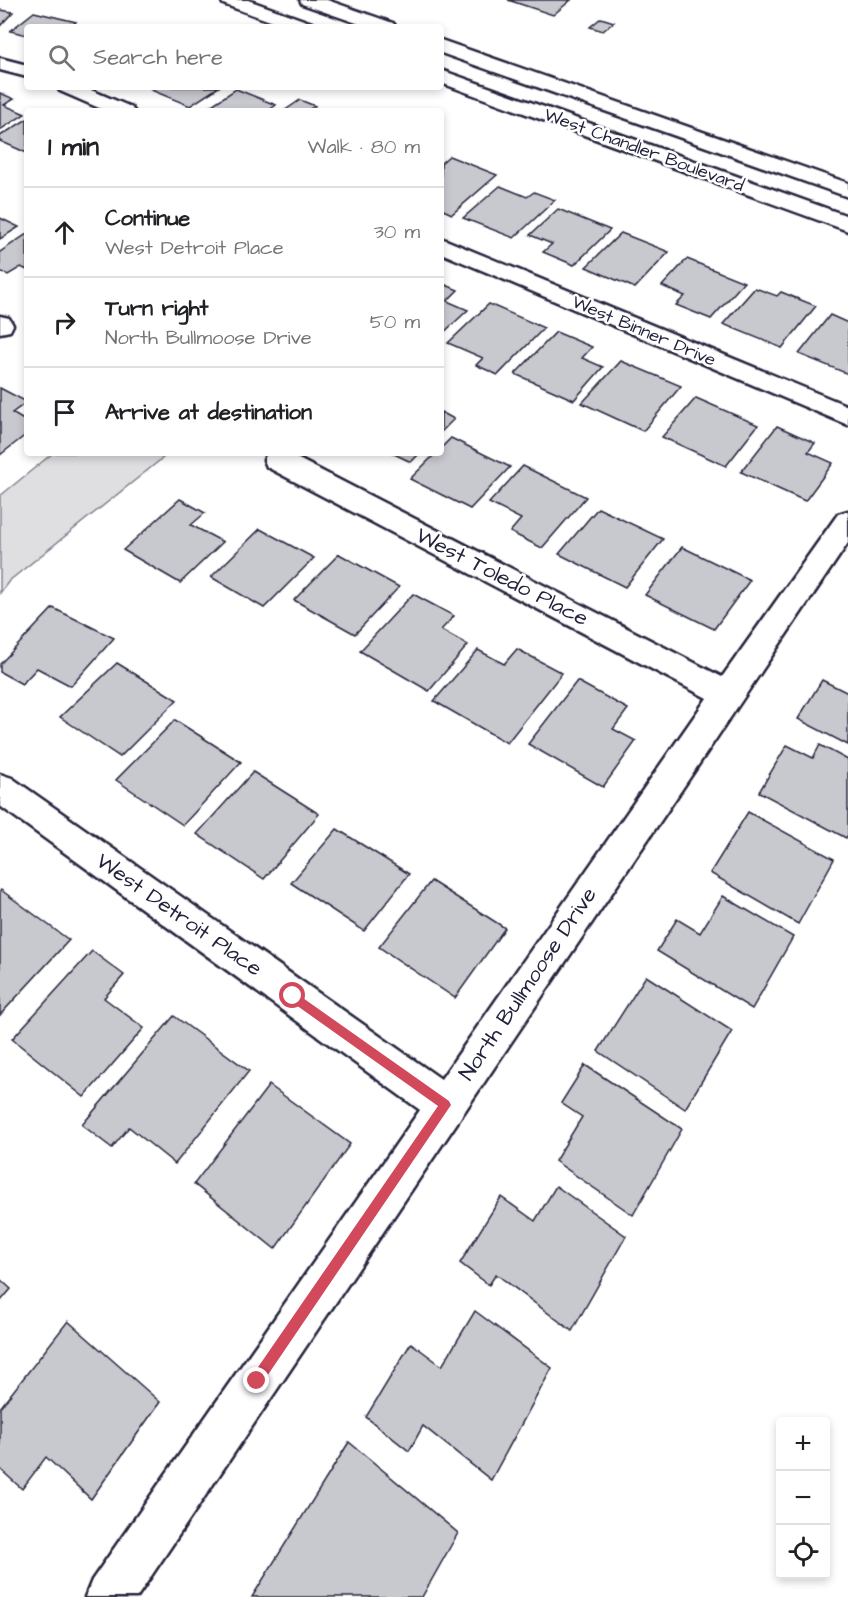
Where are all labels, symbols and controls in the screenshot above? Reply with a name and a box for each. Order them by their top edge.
search box [24,24,444,90]
icon: search [45,41,78,74]
text: Search here [93,42,223,73]
street label: West Chandler Boulevard [540,102,748,198]
text: 1 min [48,129,99,165]
text: Walk · 80 m [308,133,420,161]
text: Continue [105,203,190,234]
icon: ahead [48,216,81,249]
text: 30 m [374,218,420,246]
text: West Detroit Place [105,234,284,262]
street label: West Binner Drive [568,289,720,373]
text: Turn right [105,293,208,324]
icon: right [48,306,81,339]
text: 50 m [370,308,420,336]
text: North Bullmoose Drive [105,324,312,352]
icon: arrive [48,396,81,429]
text: Arrive at destination [105,397,312,428]
street label: West Toledo Place [410,520,594,634]
street label: West Detroit Place [90,846,268,984]
street label: North Bullmoose Drive [452,881,604,1087]
route start [279,982,305,1008]
route end [243,1367,269,1393]
map controls [776,1417,830,1579]
button: + [776,1417,830,1471]
button: − [776,1471,830,1525]
button: locate [776,1525,830,1579]

